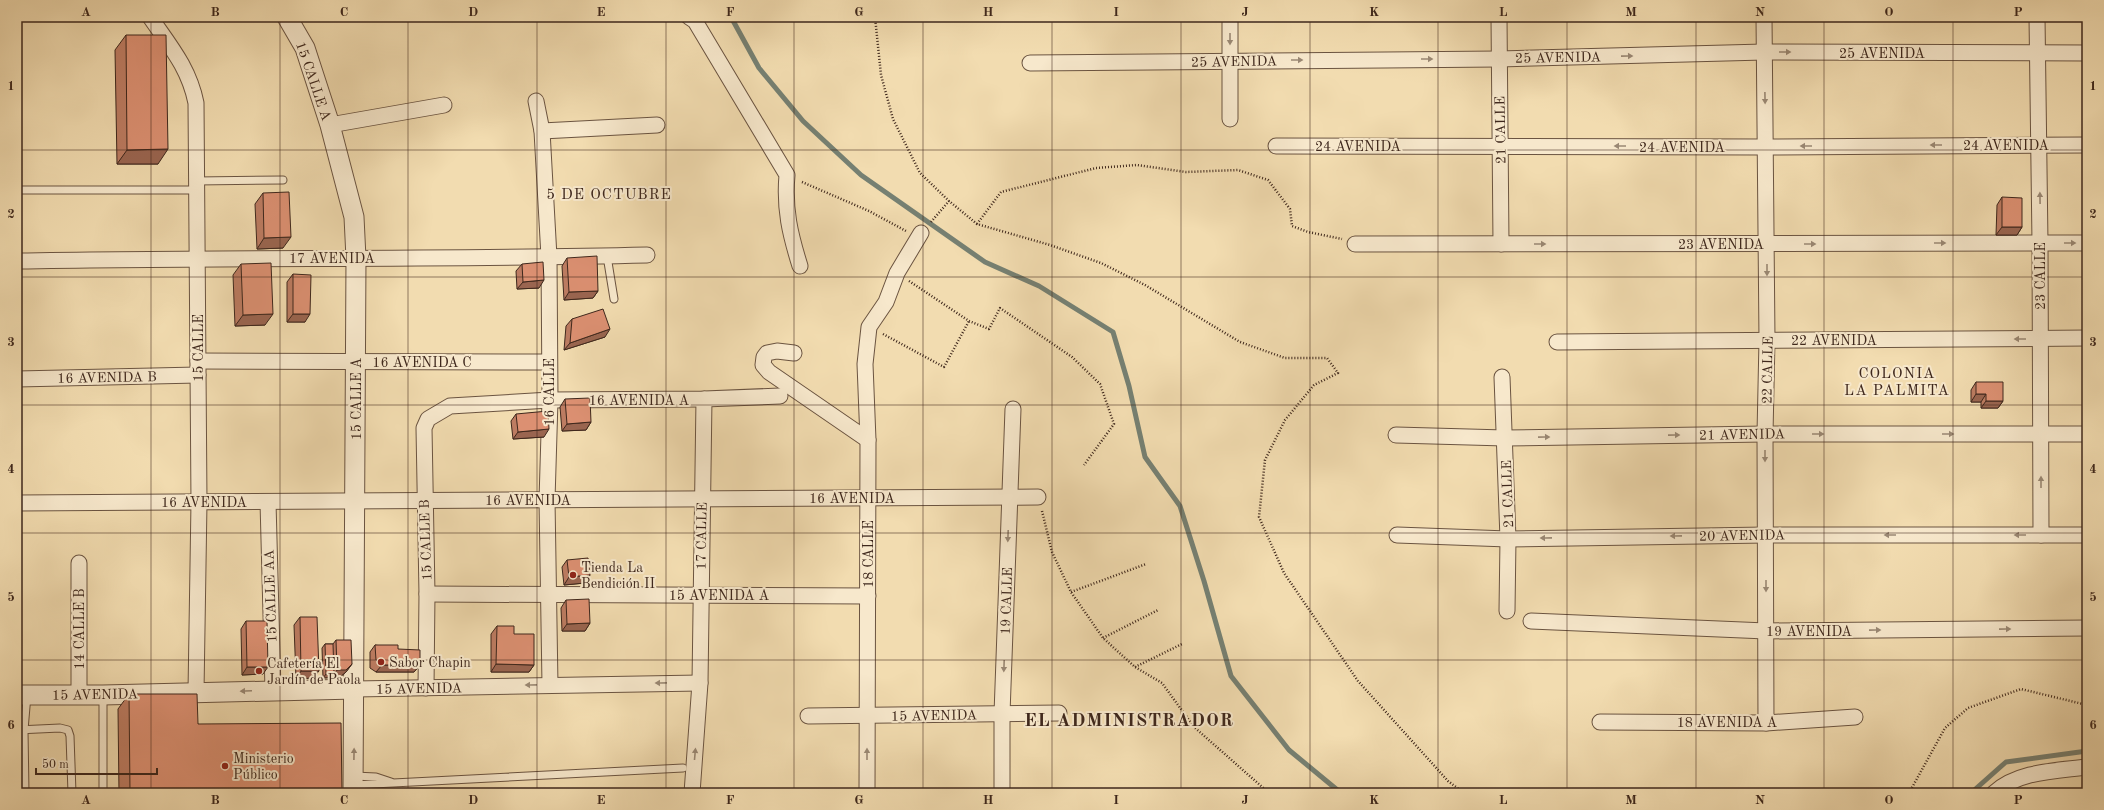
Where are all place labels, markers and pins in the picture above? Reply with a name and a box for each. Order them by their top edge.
place label: Tienda La Bendición II [581,561,655,591]
marker: Tienda La Bendición II [568,570,578,580]
place label: Sabor Chapin [389,656,471,670]
place label: Cafetería El Jardín de Paola [267,657,361,687]
marker: Sabor Chapin [376,657,386,667]
marker: Cafetería El Jardín de Paola [254,666,264,676]
place label: Ministerio Público [233,752,294,782]
marker: Ministerio Público [220,761,230,771]

